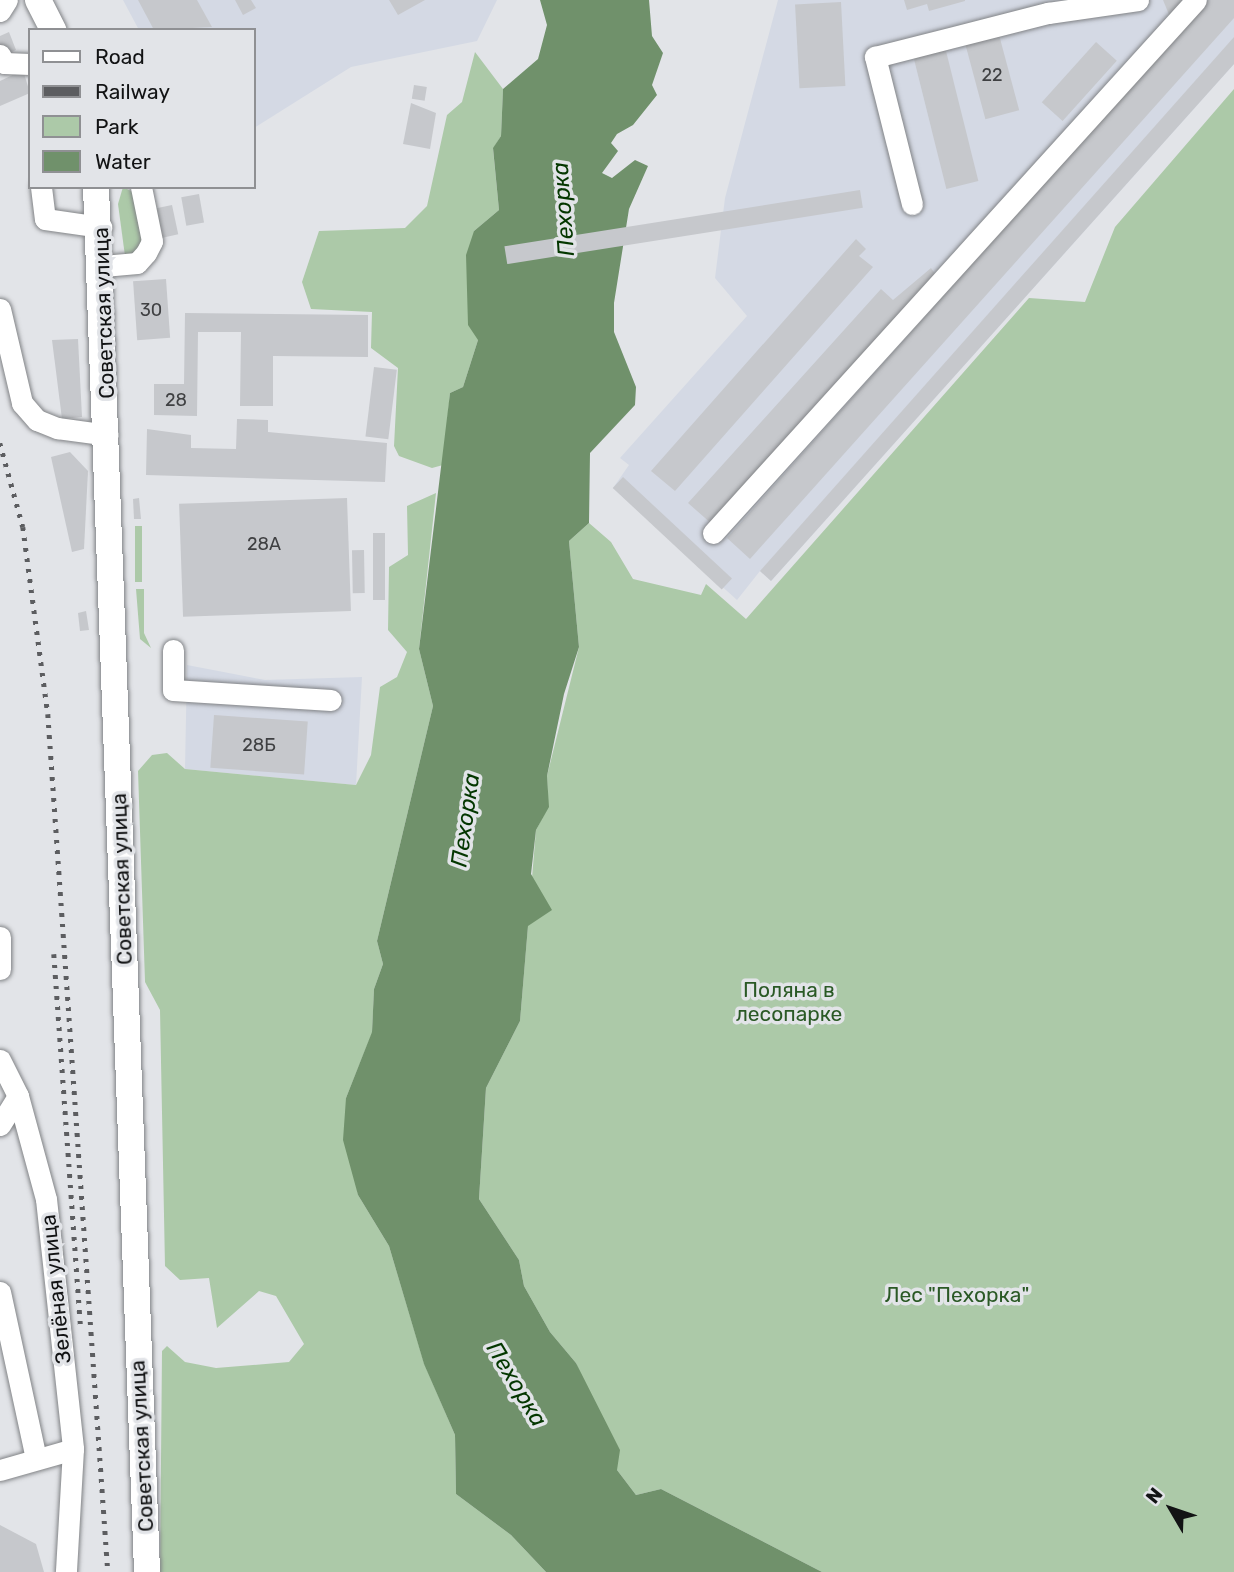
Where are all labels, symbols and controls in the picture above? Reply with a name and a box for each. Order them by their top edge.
legend [28,28,256,189]
text: Road [95,44,145,69]
house number: 22 [981,64,1003,86]
text: Railway [95,79,170,104]
text: Park [95,114,139,139]
text: Water [95,149,151,174]
water label: Пехорка [546,161,580,257]
street label: Советская улица [88,227,120,399]
house number: 30 [140,299,162,321]
house number: 28 [165,389,187,411]
house number: 28А [247,533,281,555]
house number: 28Б [242,734,276,756]
water label: Пехорка [445,771,485,869]
street label: Советская улица [106,793,138,965]
park label: Поляна в лесопарке [736,977,842,1027]
street label: Зелёная улица [36,1213,76,1365]
park label: Лес "Пехорка" [885,1282,1029,1308]
water label: Пехорка [481,1337,553,1431]
street label: Советская улица [125,1360,159,1532]
north arrow [1136,1474,1206,1544]
text: N [1141,1483,1168,1508]

